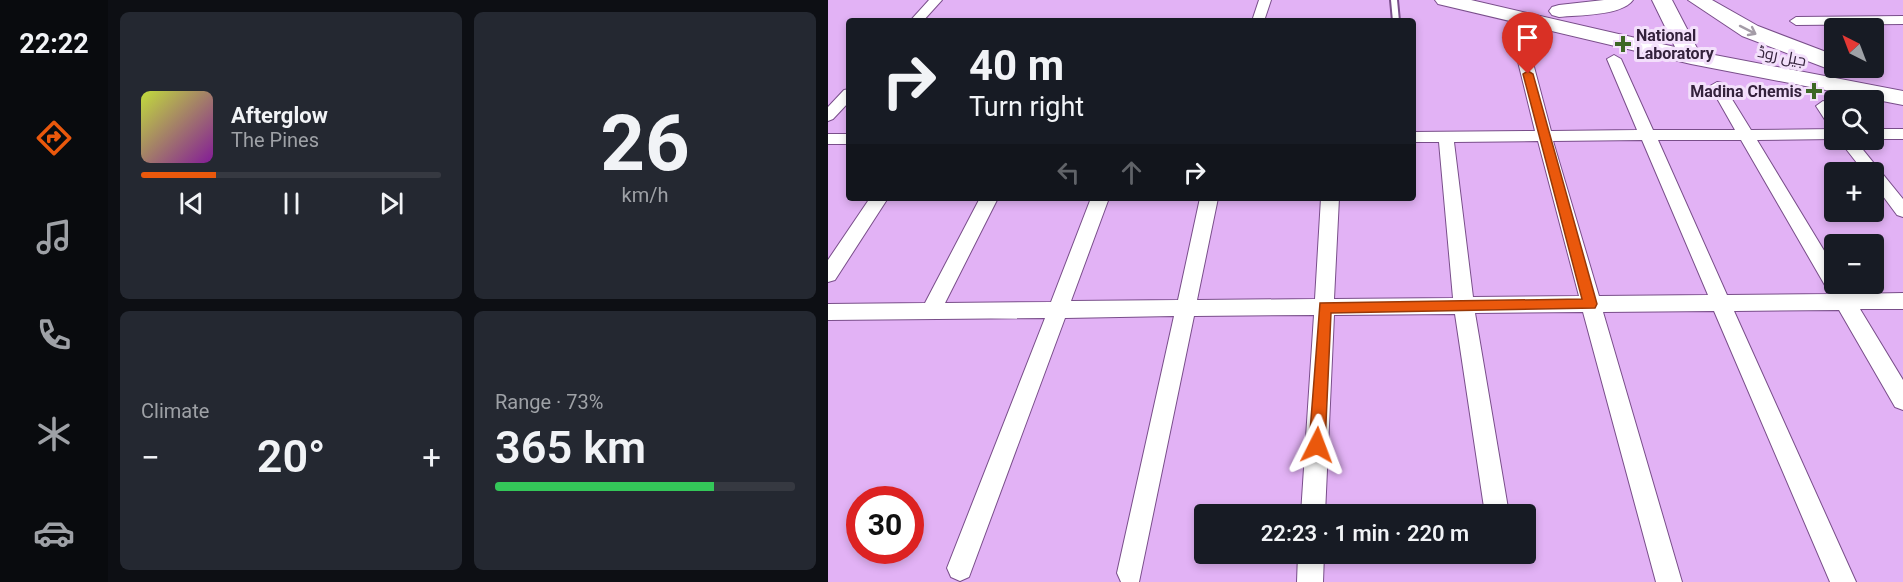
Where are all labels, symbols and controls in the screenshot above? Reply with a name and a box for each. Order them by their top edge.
pin [1502,12,1553,74]
north arrow [1824,18,1884,78]
map controls [1824,18,1884,294]
icon: arrive [1511,21,1544,54]
one-way arrow [1739,24,1757,36]
place label: National Laboratory [1636,26,1715,63]
text: 22:22 [19,28,89,60]
marker: National Laboratory [1614,35,1632,53]
text: 40 m [969,41,1064,90]
icon: right [870,42,948,120]
street label: جیل روڈ [1756,42,1808,71]
place label: Madina Chemis [1690,82,1802,101]
marker: Madina Chemis [1807,84,1821,98]
button: search [1824,90,1884,150]
text: Turn right [969,91,1084,123]
text: 26 [600,98,690,189]
text: Afterglow [231,103,328,128]
icon: directions [33,117,75,159]
text: The Pines [231,128,319,152]
icon: left [1052,156,1085,189]
icon: ahead [1115,156,1148,189]
icon: right [1178,156,1211,189]
button: + [1824,162,1884,222]
text: km/h [622,183,668,207]
icon: previous [175,187,208,220]
icon: pause [275,187,308,220]
icon: next [375,187,408,220]
icon: music [33,216,75,258]
button: − [1824,234,1884,294]
icon: phone [33,314,75,356]
text: Range · 73% [495,390,603,414]
text: Climate [141,399,209,423]
icon: climate [33,413,75,455]
position arrow [1285,413,1349,477]
text: 365 km [495,421,646,474]
text: 20° [257,430,325,483]
text: − [141,438,160,477]
text: + [422,438,441,477]
speed limit sign: 30 [846,486,924,564]
icon: car [33,512,75,554]
text: 22:23 · 1 min · 220 m [1261,521,1469,546]

